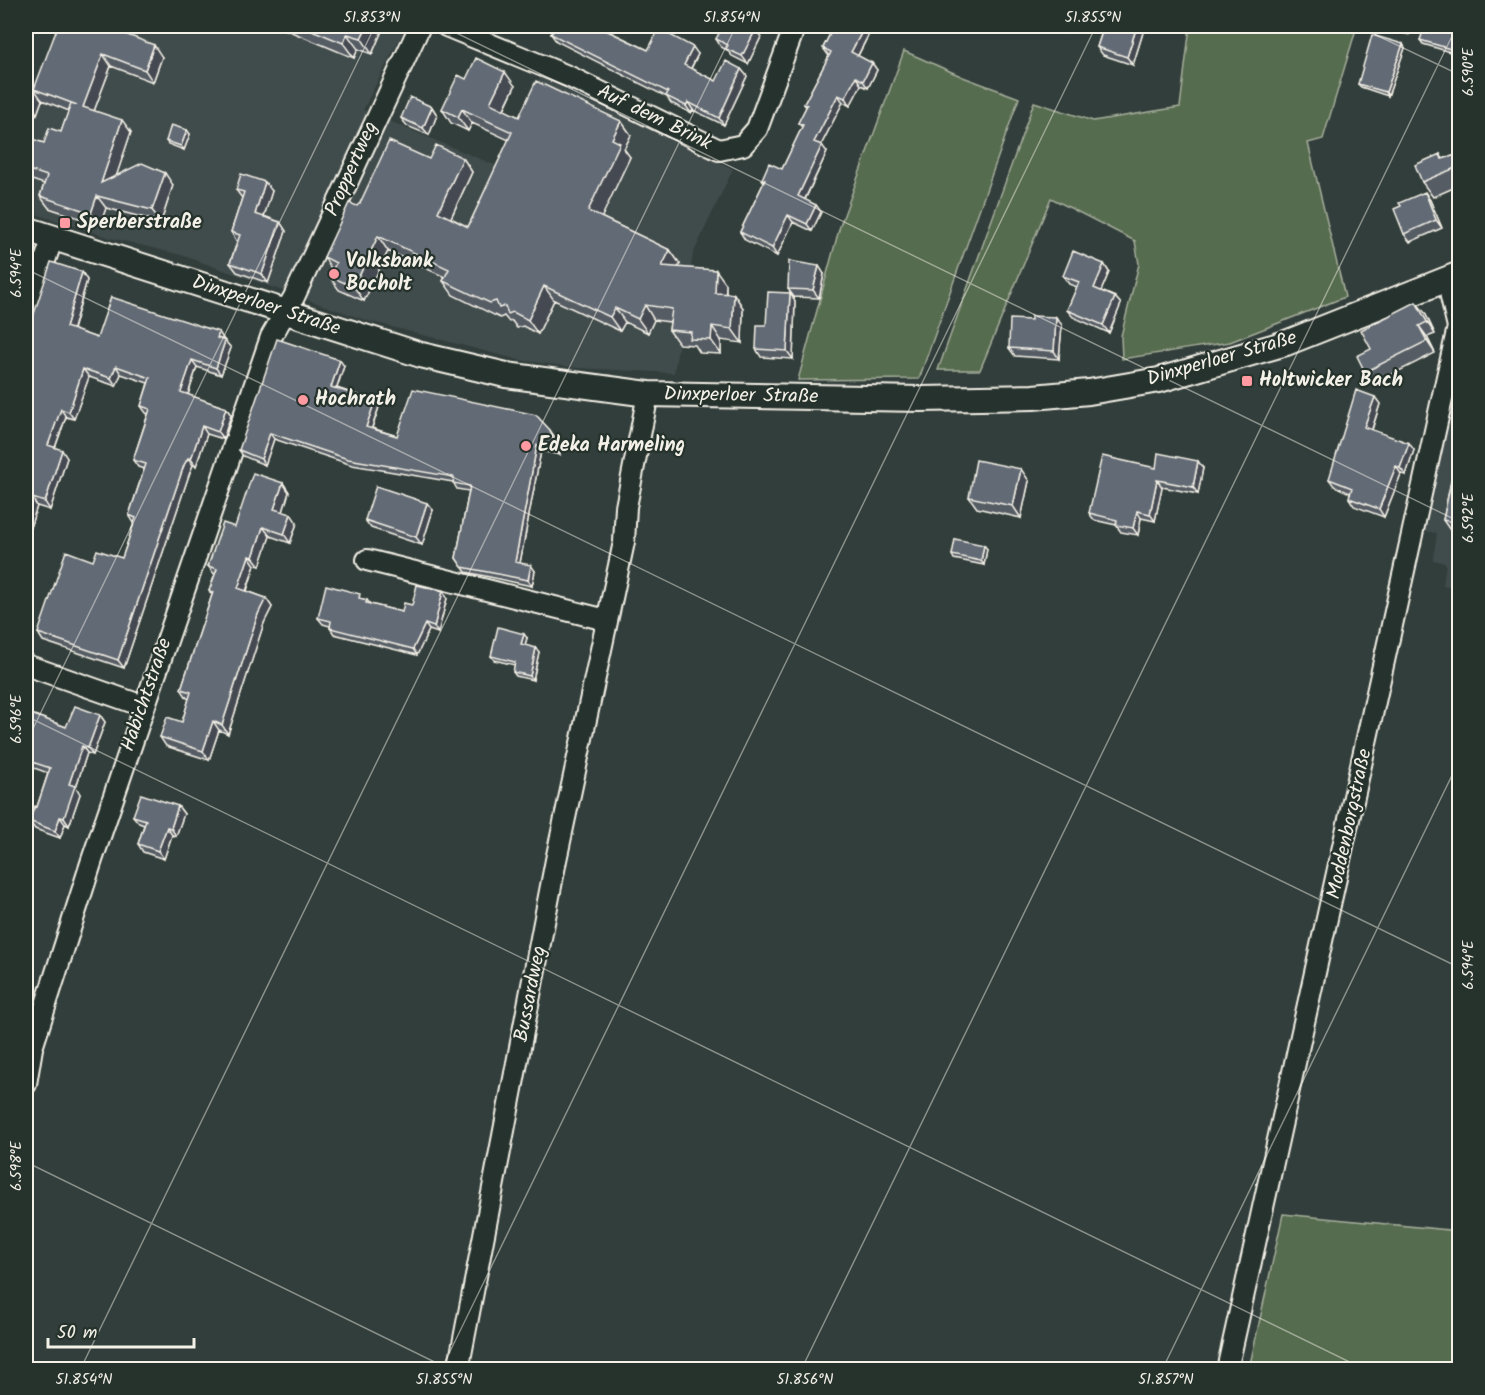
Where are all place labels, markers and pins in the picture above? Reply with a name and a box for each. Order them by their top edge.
place label: Sperberstraße [77,207,202,239]
marker: Sperberstraße [58,216,72,230]
place label: Volksbank Bocholt [346,246,434,301]
marker: Volksbank Bocholt [327,267,341,281]
place label: Holtwicker Bach [1259,365,1403,397]
marker: Holtwicker Bach [1240,374,1254,388]
place label: Hochrath [315,384,396,416]
marker: Hochrath [296,393,310,407]
place label: Edeka Harmeling [538,430,685,462]
marker: Edeka Harmeling [519,439,533,453]

